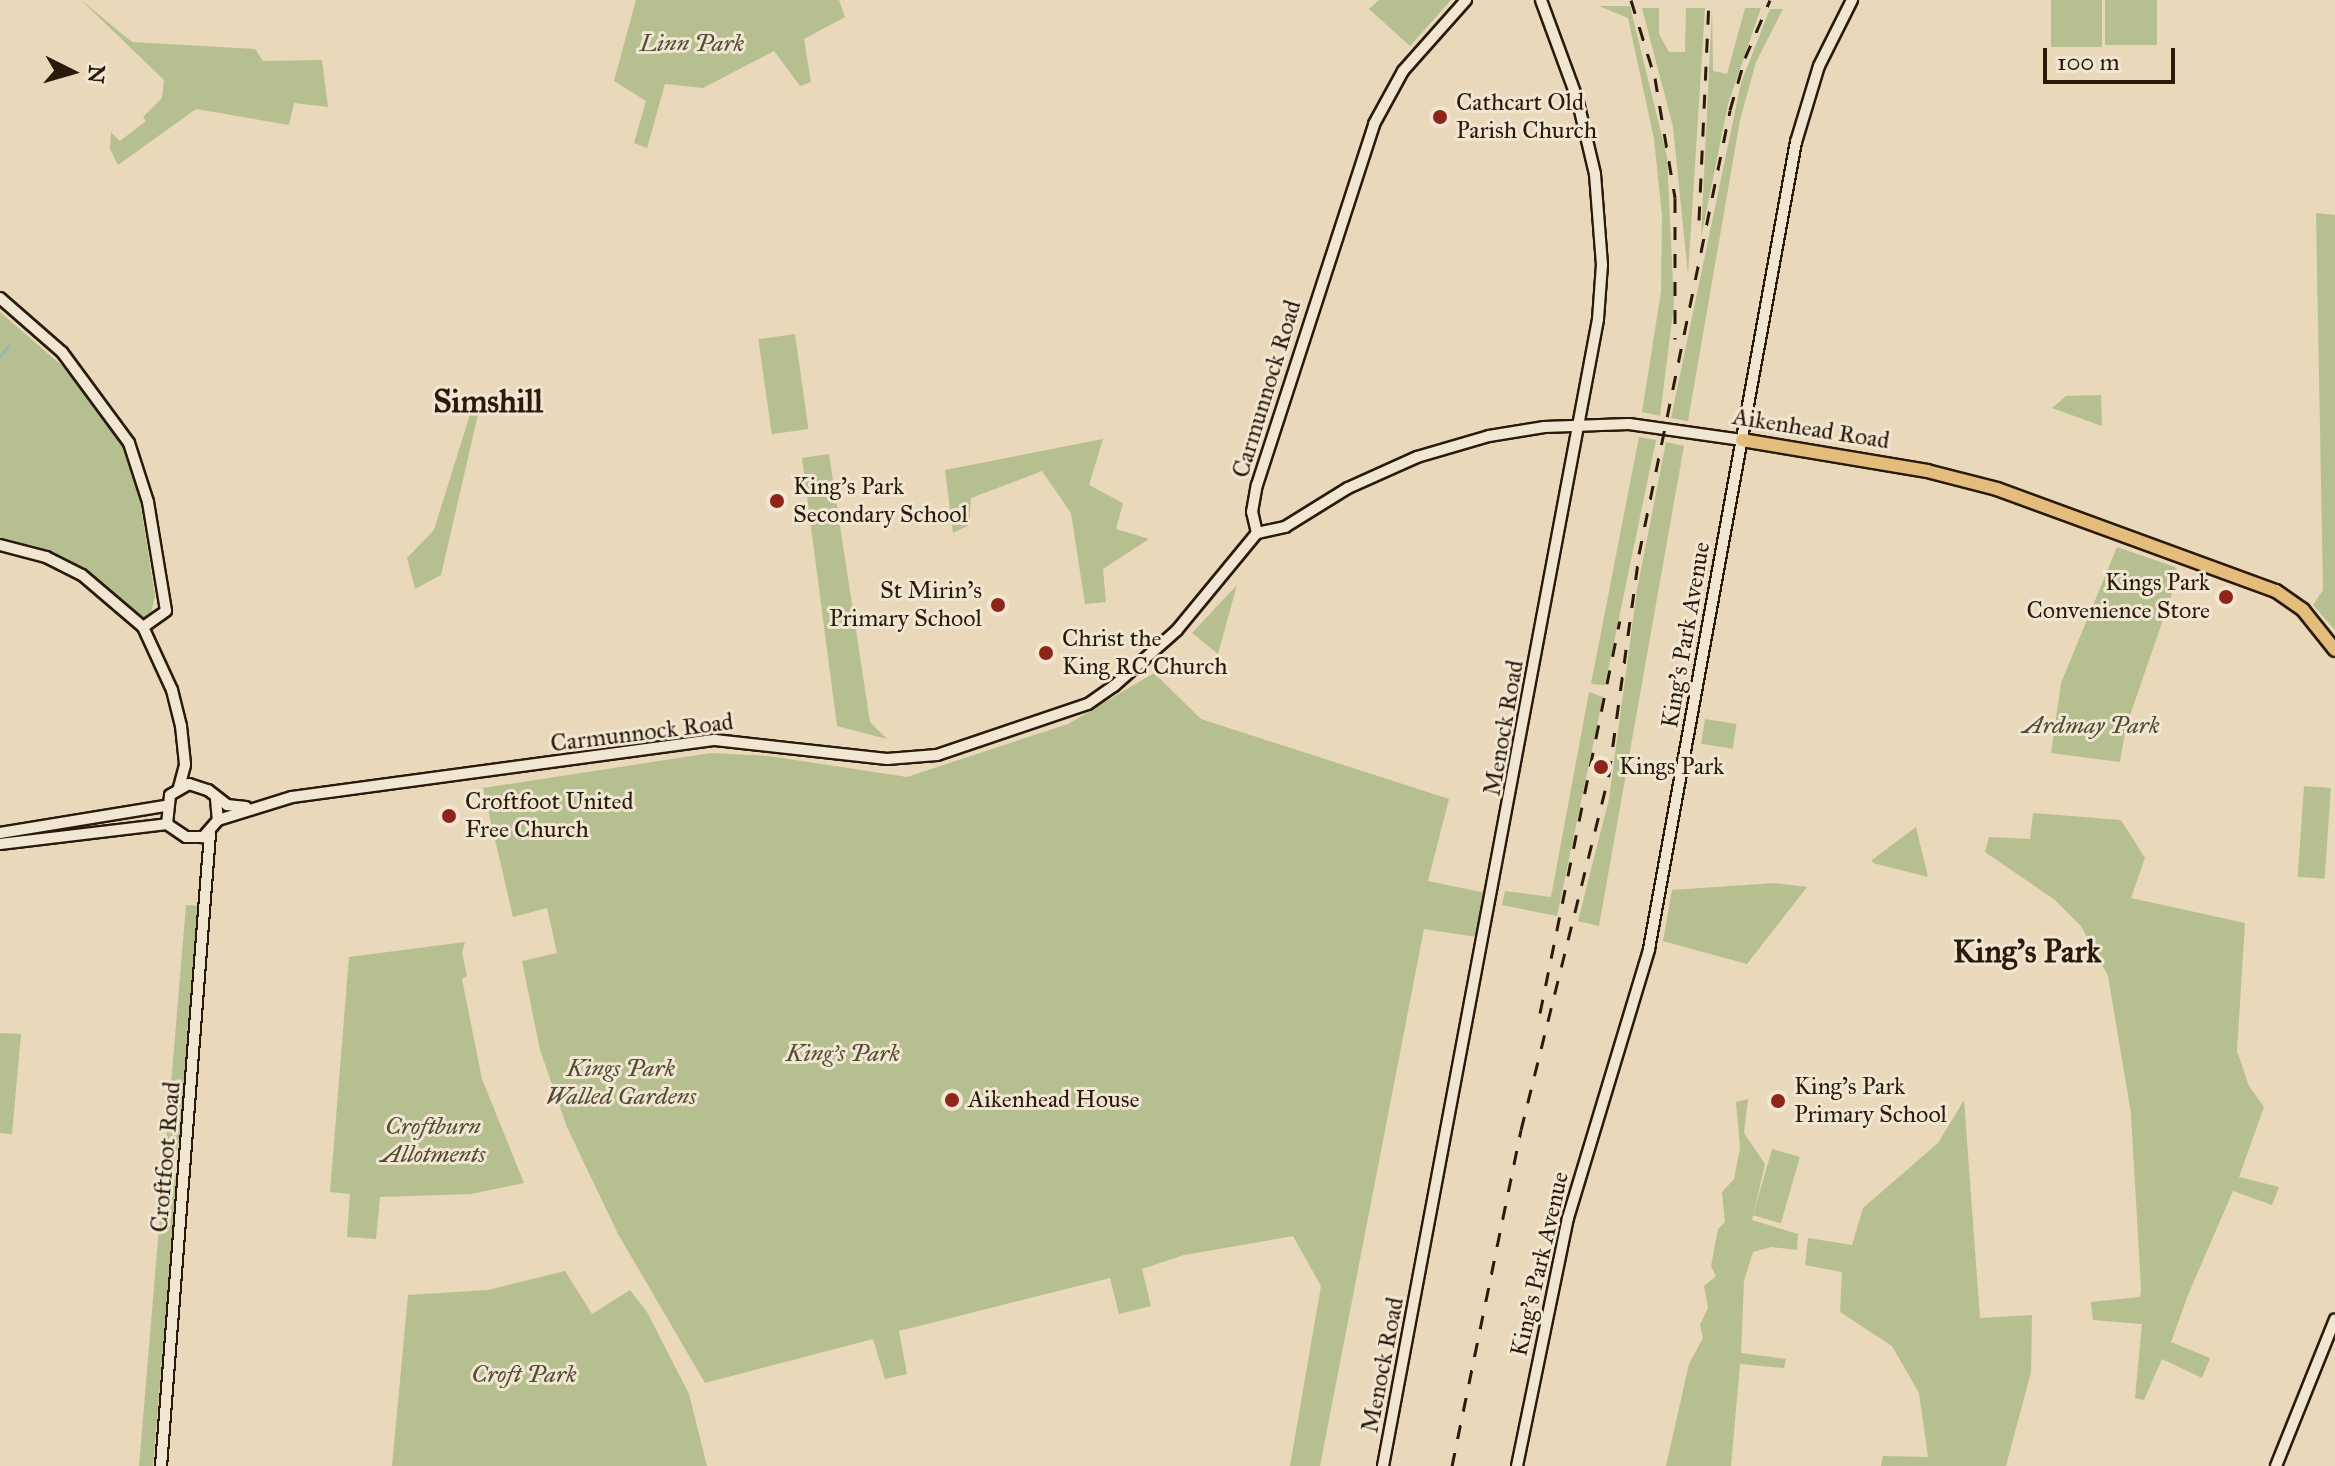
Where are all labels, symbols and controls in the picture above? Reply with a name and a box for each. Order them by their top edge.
park label: Linn Park [640,30,744,58]
north arrow [32,32,112,112]
scale bar [2047,32,2179,82]
text: 100 m [2057,47,2120,77]
text: N [82,64,111,85]
place label: Cathcart Old Parish Church [1456,89,1597,145]
marker: Cathcart Old Parish Church [1431,108,1449,126]
street label: Carmunnock Road [1226,297,1308,481]
district label: Simshill [433,383,543,421]
street label: Aikenhead Road [1731,402,1891,456]
place label: King's Park Secondary School [793,473,968,529]
marker: King's Park Secondary School [768,492,786,510]
street label: King's Park Avenue [1655,540,1717,730]
place label: Kings Park Convenience Store [2026,569,2210,625]
place label: St Mirin's Primary School [829,577,982,633]
marker: Kings Park Convenience Store [2217,588,2235,606]
marker: St Mirin's Primary School [989,596,1007,614]
place label: Christ the King RC Church [1062,625,1228,681]
marker: Christ the King RC Church [1037,644,1055,662]
street label: Menock Road [1478,658,1530,798]
street label: Carmunnock Road [549,707,735,759]
park label: Ardmay Park [2022,712,2160,740]
place label: Kings Park [1619,753,1724,781]
marker: Kings Park [1590,756,1612,778]
place label: Croftfoot United Free Church [465,788,634,844]
marker: Croftfoot United Free Church [440,807,458,825]
district label: King's Park [1953,933,2101,971]
park label: King's Park [786,1040,900,1068]
park label: Kings Park Walled Gardens [546,1055,696,1111]
place label: King's Park Primary School [1794,1073,1947,1129]
street label: Croftfoot Road [145,1080,187,1234]
place label: Aikenhead House [968,1086,1140,1114]
marker: Aikenhead House [943,1091,961,1109]
marker: King's Park Primary School [1769,1092,1787,1110]
park label: Croftburn Allotments [381,1113,485,1169]
street label: King's Park Avenue [1505,1169,1575,1359]
street label: Menock Road [1356,1295,1410,1435]
park label: Croft Park [471,1361,577,1389]

